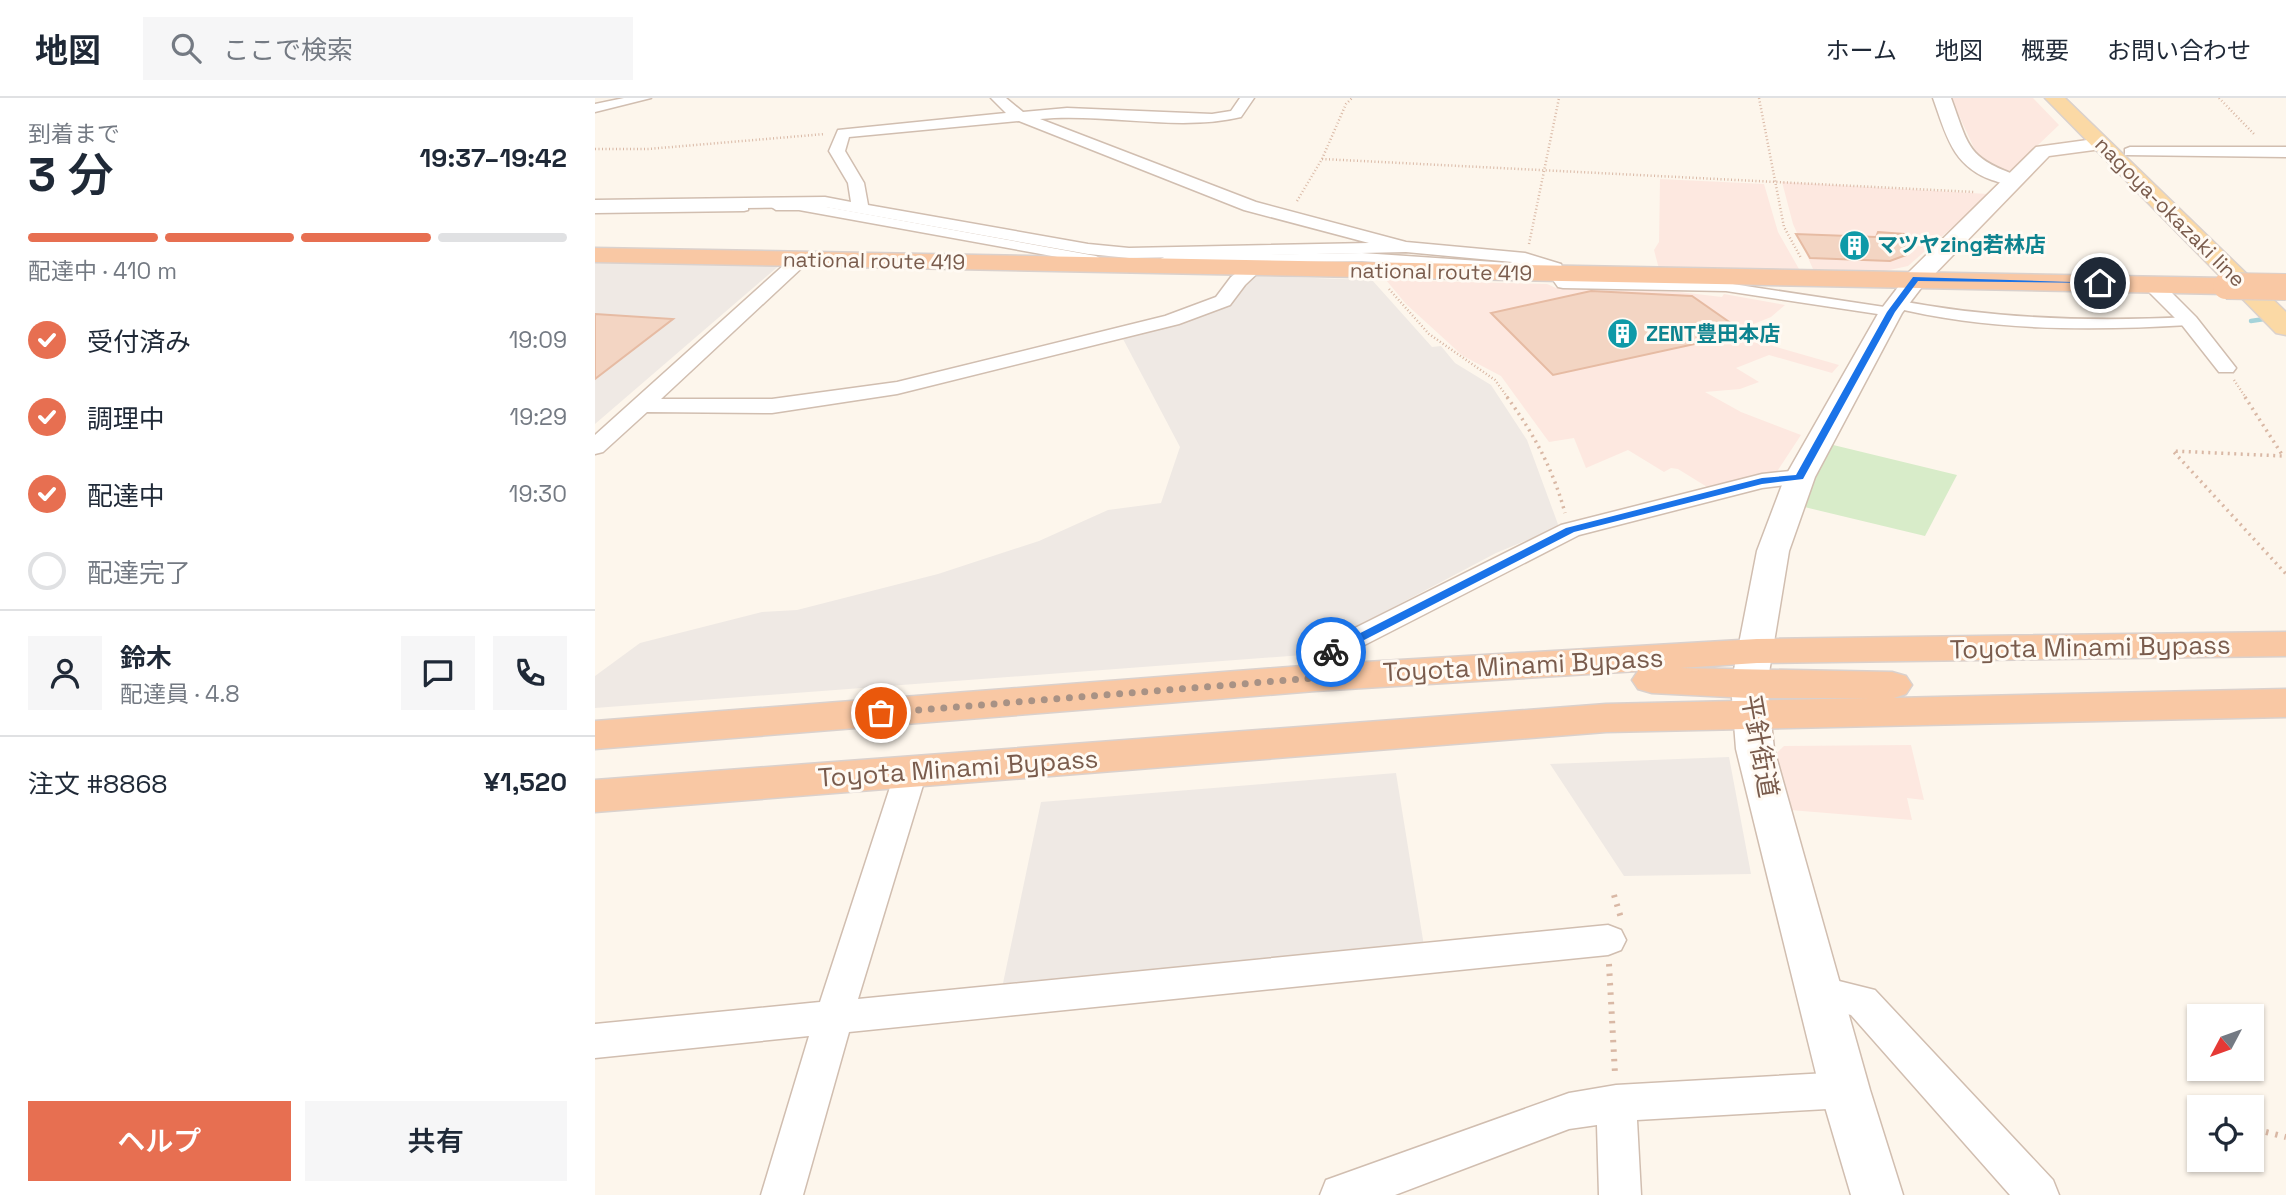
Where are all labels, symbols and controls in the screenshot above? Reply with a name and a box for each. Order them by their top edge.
search box [143,17,633,80]
icon: search [167,29,205,67]
text: 地図 [35,30,101,72]
text: ここで検索 [223,33,353,67]
text: ホーム [1826,35,1897,66]
text: 地図 [1935,35,1983,66]
text: 概要 [2021,35,2069,66]
text: お問い合わせ [2107,35,2251,66]
text: 到着まで [28,119,120,149]
street label: nagoya-okazaki line [2089,131,2251,293]
text: 19:37–19:42 [420,141,567,175]
text: 3 分 [28,146,114,204]
building icon: マツヤzing若林店 [1837,228,1871,262]
place label: マツヤzing若林店 [1877,231,2046,258]
street label: national route 419 [783,245,965,276]
pin [2070,253,2130,313]
text: 配達中 · 410 m [28,256,177,286]
street label: national route 419 [1350,256,1532,287]
icon: home [2081,264,2119,302]
building icon: ZENT豊田本店 [1606,317,1640,351]
place label: ZENT豊田本店 [1646,320,1780,347]
icon: check [28,321,66,359]
text: 受付済み [87,325,191,359]
text: 19:09 [509,325,567,355]
icon: check [28,398,66,436]
text: 調理中 [87,402,165,436]
text: 19:29 [510,402,567,432]
icon: check [28,475,66,513]
text: 配達中 [87,479,165,513]
text: 19:30 [509,479,567,509]
text: 配達完了 [87,556,191,590]
courier [1296,617,1366,687]
street label: Toyota Minami Bypass [1949,628,2231,666]
icon: bike [1312,633,1350,671]
button: person [28,636,102,710]
button: chat [401,636,475,710]
button: phone [493,636,567,710]
text: 鈴木 [120,641,172,675]
street label: Toyota Minami Bypass [1382,641,1664,689]
text: 配達員 · 4.8 [120,679,240,709]
pin [851,683,911,743]
street label: 平針街道 [1734,692,1786,800]
icon: bag [862,694,900,732]
street label: Toyota Minami Bypass [817,741,1099,795]
text: ¥1,520 [484,765,567,799]
text: 注文 #8868 [28,767,168,801]
north arrow [2187,1004,2265,1082]
map controls [2187,1004,2264,1172]
button: locate [2187,1095,2264,1172]
button: ヘルプ [28,1101,291,1181]
button: 共有 [305,1101,567,1181]

